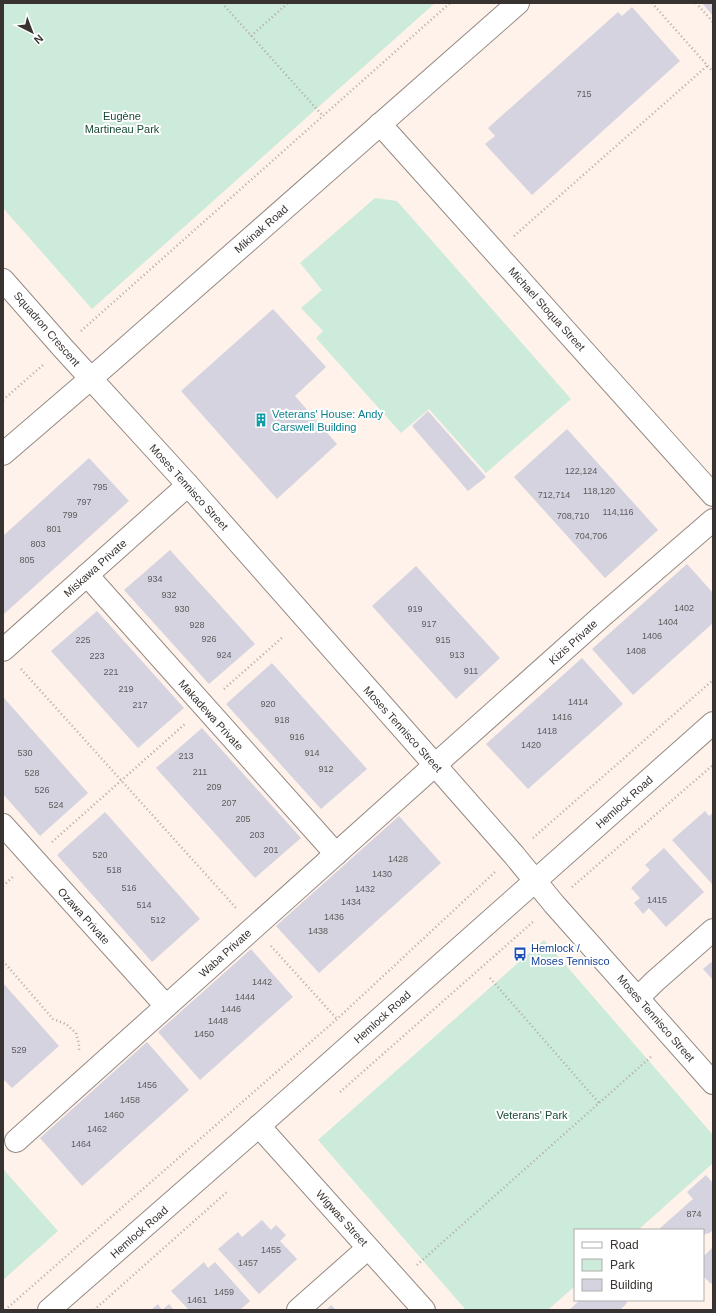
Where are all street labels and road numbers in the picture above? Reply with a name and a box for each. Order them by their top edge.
street label: Mikinak Road [232,203,290,255]
street label: Michael Stoqua Street [506,265,588,353]
street label: Squadron Crescent [11,289,83,369]
street label: Moses Tennisco Street [147,442,231,532]
street label: Miskawa Private [61,537,129,599]
street label: Kizis Private [546,617,600,667]
street label: Makadewa Private [176,677,246,753]
street label: Moses Tennisco Street [361,684,445,774]
street label: Hemlock Road [593,773,655,831]
street label: Ozawa Private [56,885,112,947]
street label: Waba Private [197,927,253,979]
street label: Moses Tennisco Street [615,972,697,1064]
street label: Hemlock Road [351,988,413,1046]
street label: Wigwas Street [314,1188,370,1248]
street label: Hemlock Road [108,1204,170,1260]

